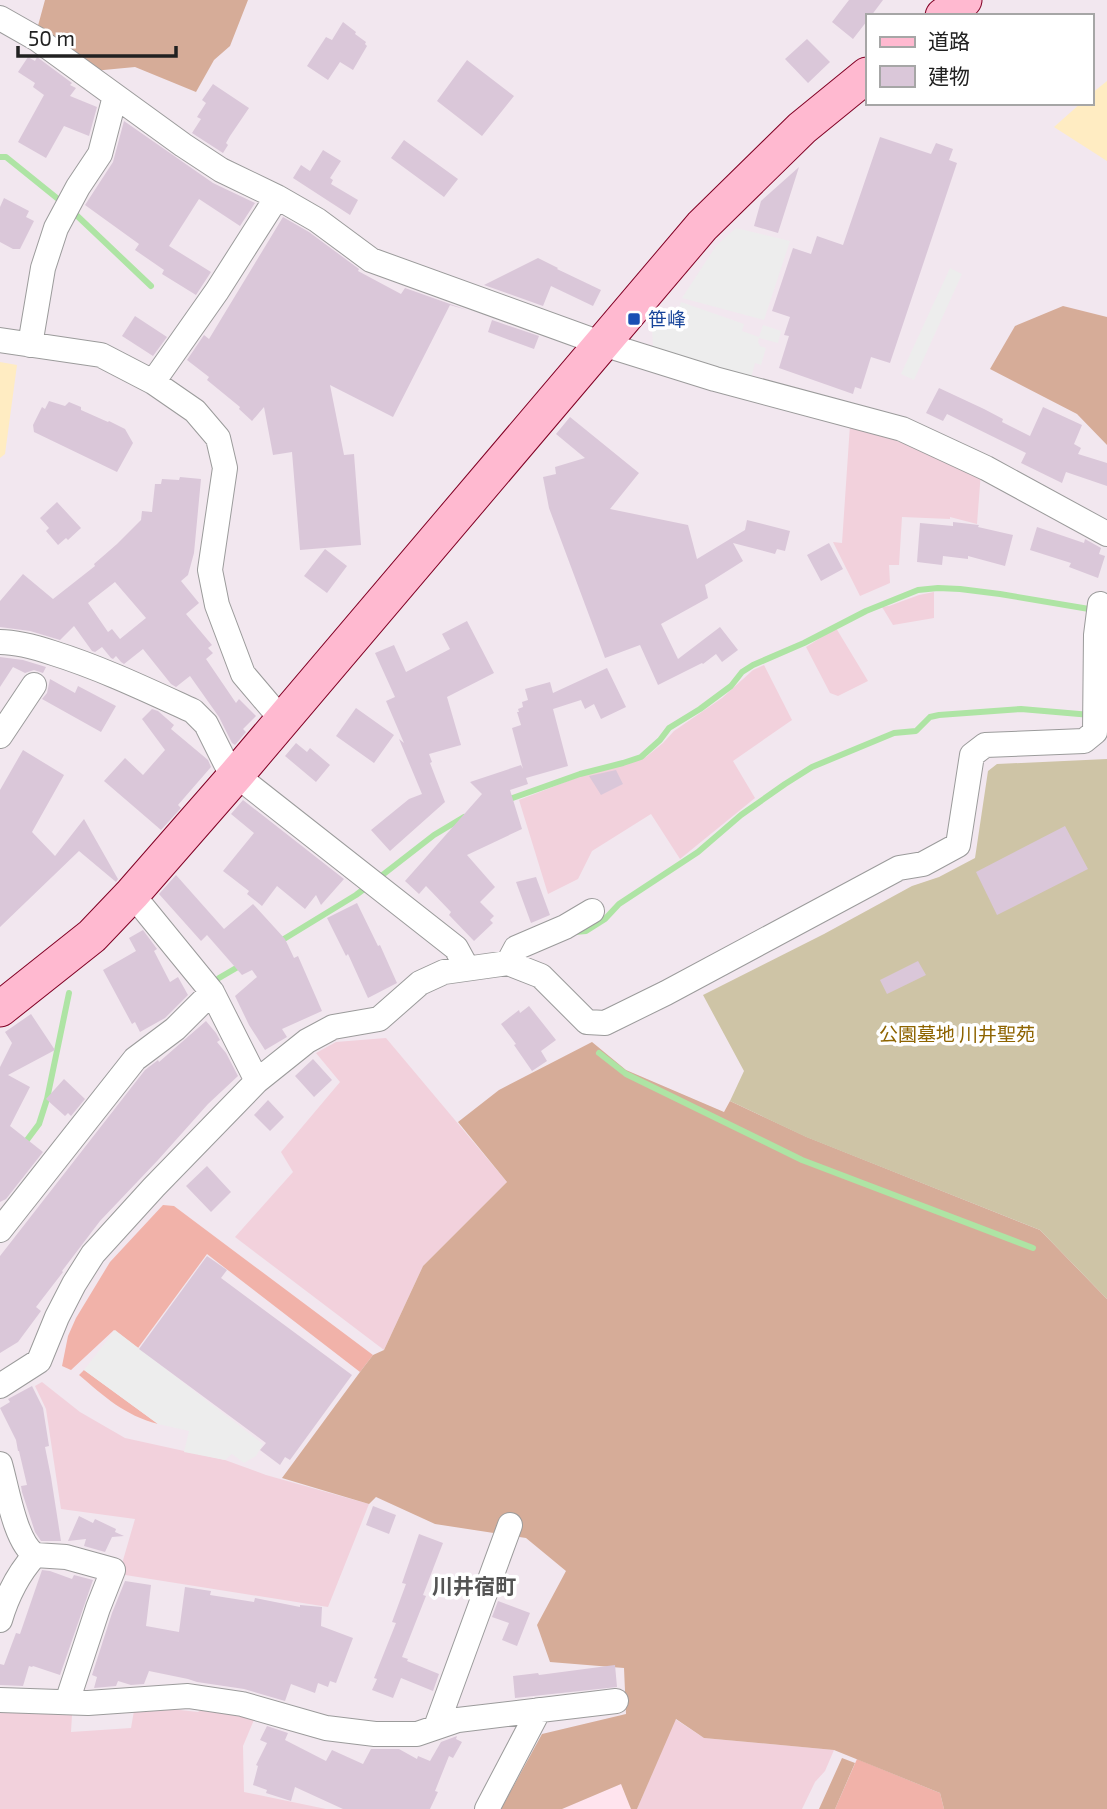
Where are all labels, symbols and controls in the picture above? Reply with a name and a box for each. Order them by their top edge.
scale bar [18,14,175,58]
legend [866,14,1093,105]
text: 50 m [28,25,75,50]
text: 道路 [928,28,970,53]
text: 建物 [928,63,970,88]
place label: 笹峰 [648,307,686,330]
marker: 笹峰 [626,311,642,327]
park label: 公園墓地 川井聖苑 [879,1022,1035,1045]
district label: 川井宿町 [432,1573,516,1598]

